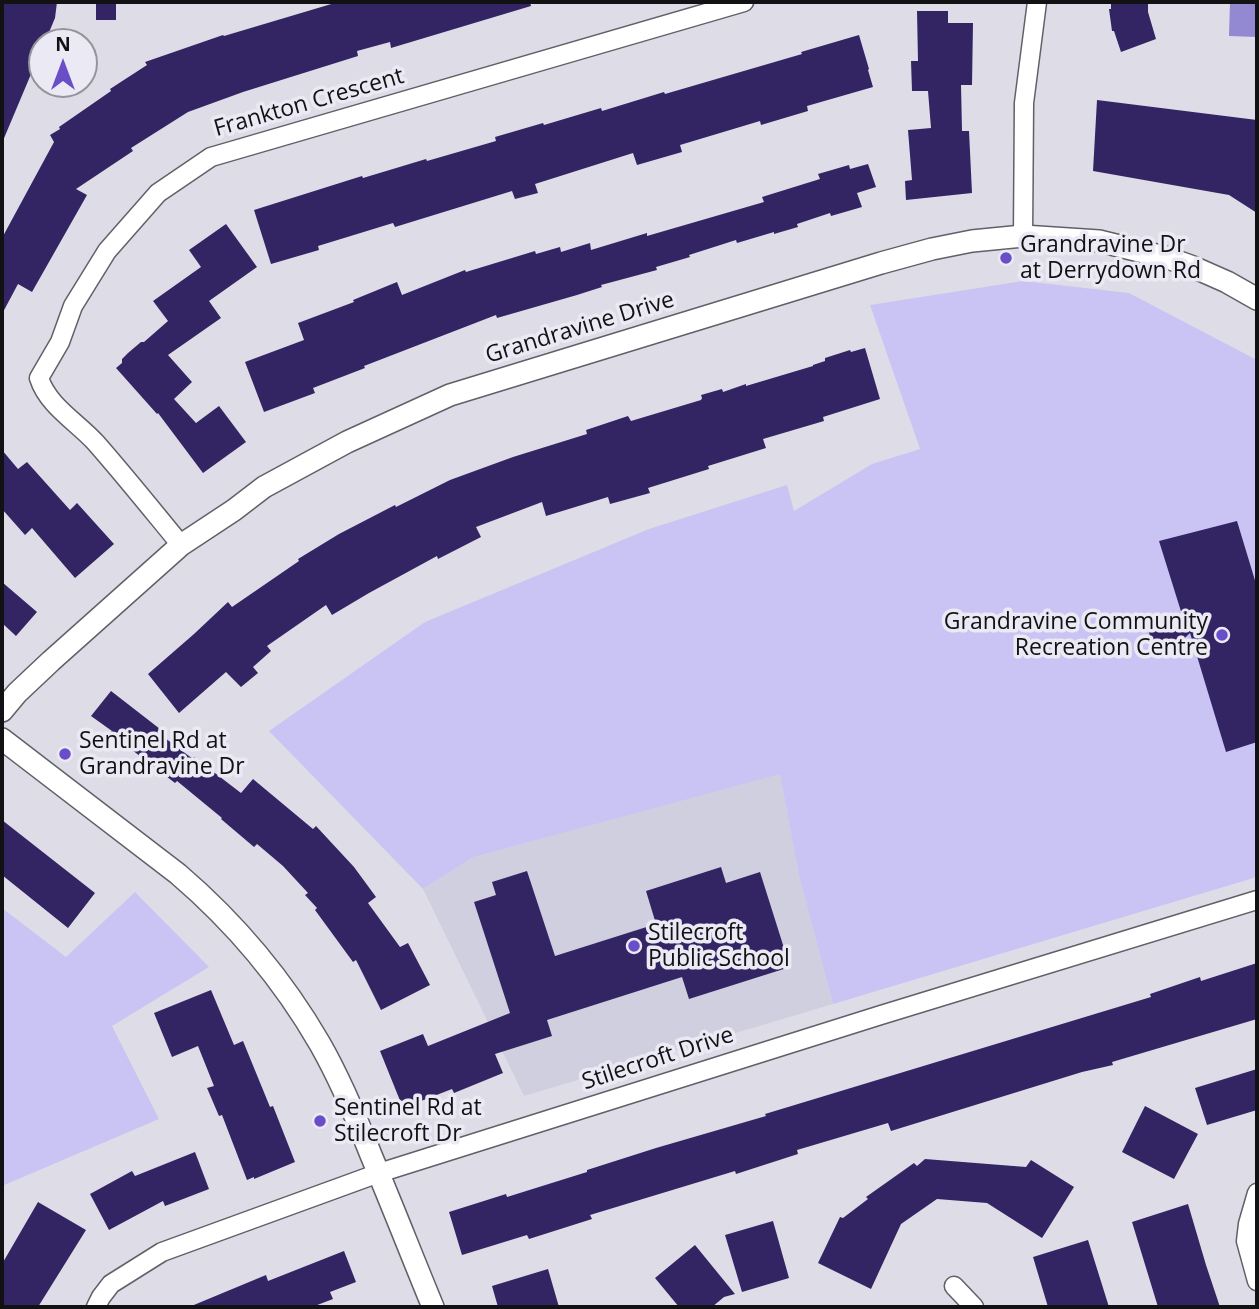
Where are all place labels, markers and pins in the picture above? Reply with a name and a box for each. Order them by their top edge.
place label: Grandravine Dr at Derrydown Rd [1020,231,1201,285]
marker: Grandravine Dr at Derrydown Rd [998,250,1014,266]
place label: Grandravine Community Recreation Centre [944,608,1208,662]
marker: Grandravine Community Recreation Centre [1214,627,1230,643]
place label: Sentinel Rd at Grandravine Dr [79,727,245,781]
marker: Sentinel Rd at Grandravine Dr [57,746,73,762]
place label: Stilecroft Public School [648,919,790,973]
marker: Stilecroft Public School [626,938,642,954]
place label: Sentinel Rd at Stilecroft Dr [334,1094,482,1148]
marker: Sentinel Rd at Stilecroft Dr [312,1113,328,1129]

